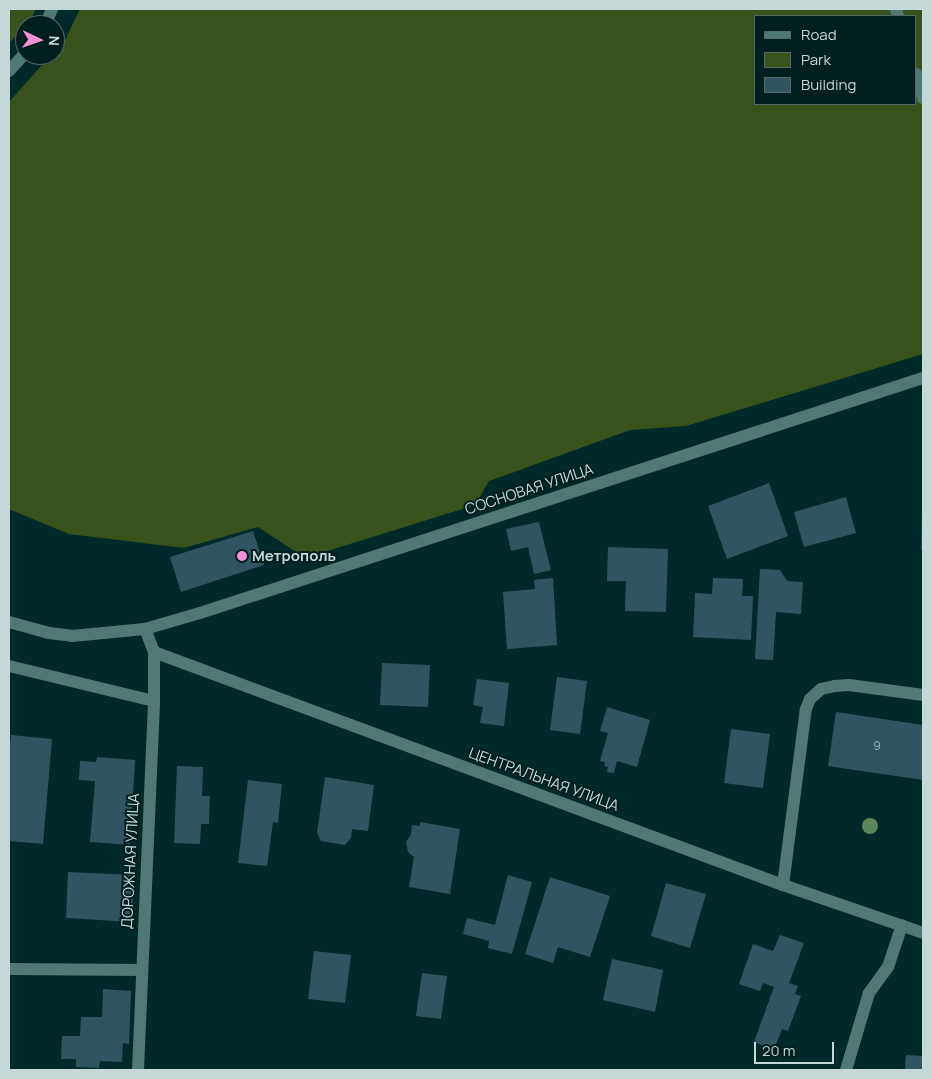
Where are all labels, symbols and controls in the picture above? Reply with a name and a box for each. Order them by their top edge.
north arrow [15,15,65,65]
legend [754,15,917,105]
text: Road [801,24,837,45]
text: N [45,35,64,46]
text: Park [801,49,831,70]
text: Building [801,74,856,95]
street label: СОСНОВАЯ УЛИЦА [463,460,595,518]
place label: Метрополь [252,547,336,565]
marker: Метрополь [236,550,248,562]
house number: 9 [873,739,881,753]
street label: ЦЕНТРАЛЬНАЯ УЛИЦА [466,743,622,815]
street label: ДОРОЖНАЯ УЛИЦА [117,793,143,929]
scale bar [757,1032,837,1064]
text: 20 m [762,1040,795,1061]

